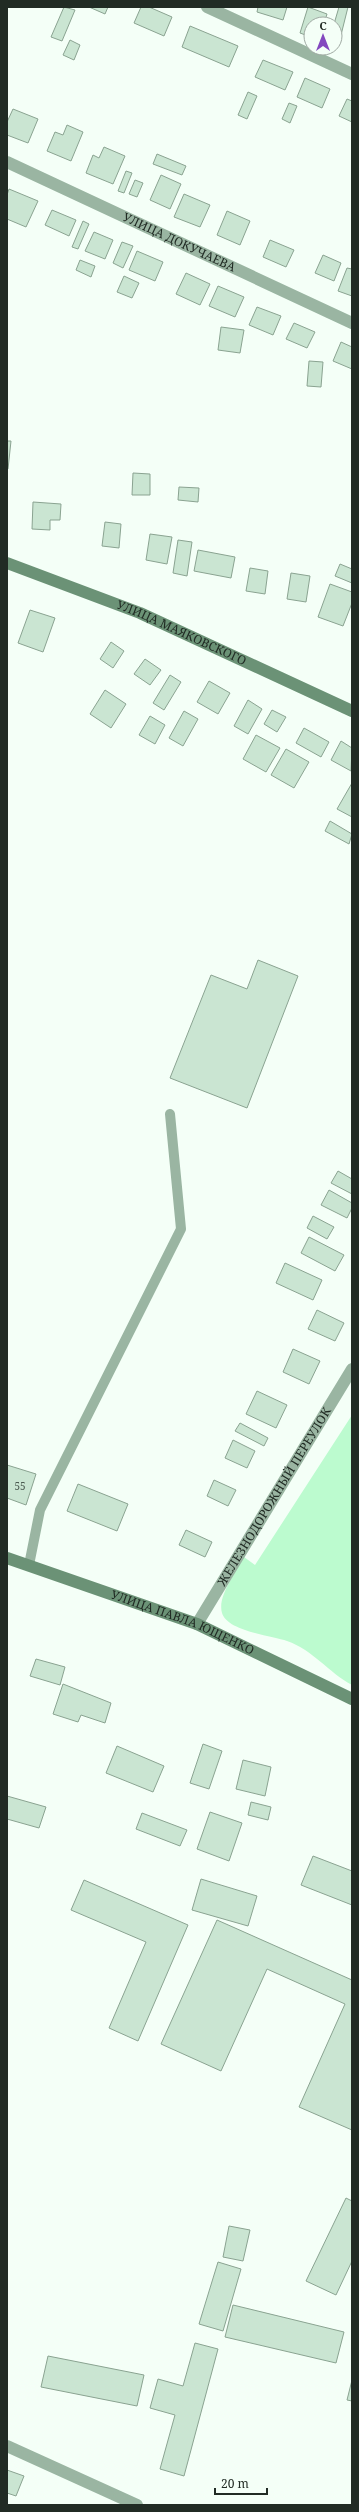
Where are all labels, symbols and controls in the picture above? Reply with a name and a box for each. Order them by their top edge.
north arrow [303,16,343,56]
text: С [319,18,327,33]
street label: УЛИЦА ДОКУЧАЕВА [120,208,239,276]
street label: УЛИЦА МАЯКОВСКОГО [114,596,249,669]
street label: ЖЕЛЕЗНОДОРОЖНЫЙ ПЕРЕУЛОК [213,1403,335,1590]
house number: 55 [14,1479,26,1493]
street label: УЛИЦА ПАВЛА ЮЩЕНКО [109,1586,257,1658]
scale bar [215,2470,267,2496]
text: 20 m [221,2475,249,2492]

